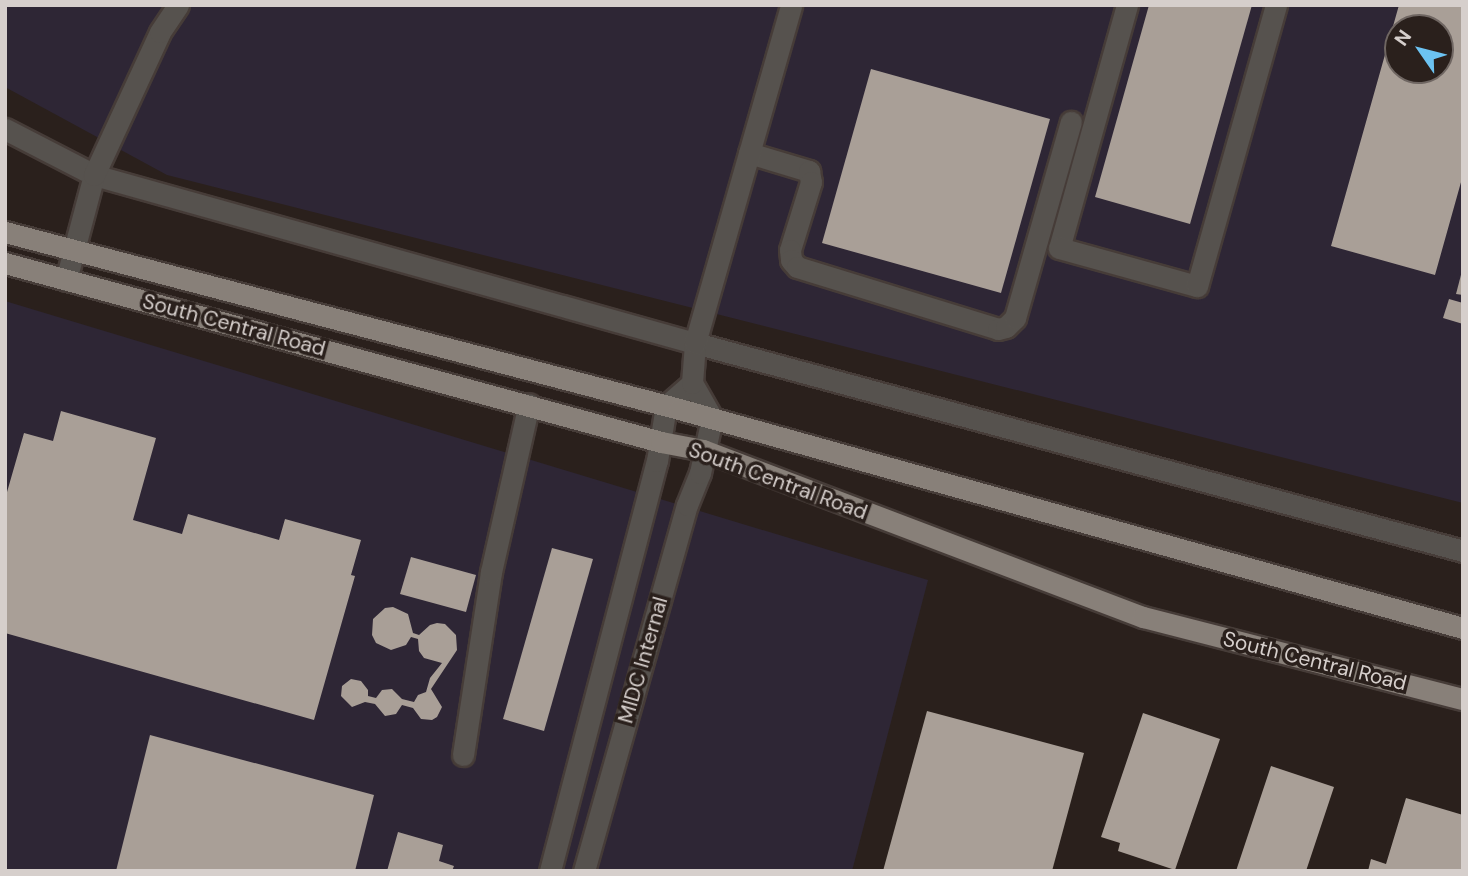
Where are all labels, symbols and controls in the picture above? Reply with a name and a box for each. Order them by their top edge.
north arrow [1384,14,1454,84]
text: N [1389,25,1417,51]
street label: South Central Road [140,288,328,362]
street label: South Central Road [685,437,871,525]
street label: MIDC Internal [613,594,673,726]
street label: South Central Road [1221,626,1409,696]

